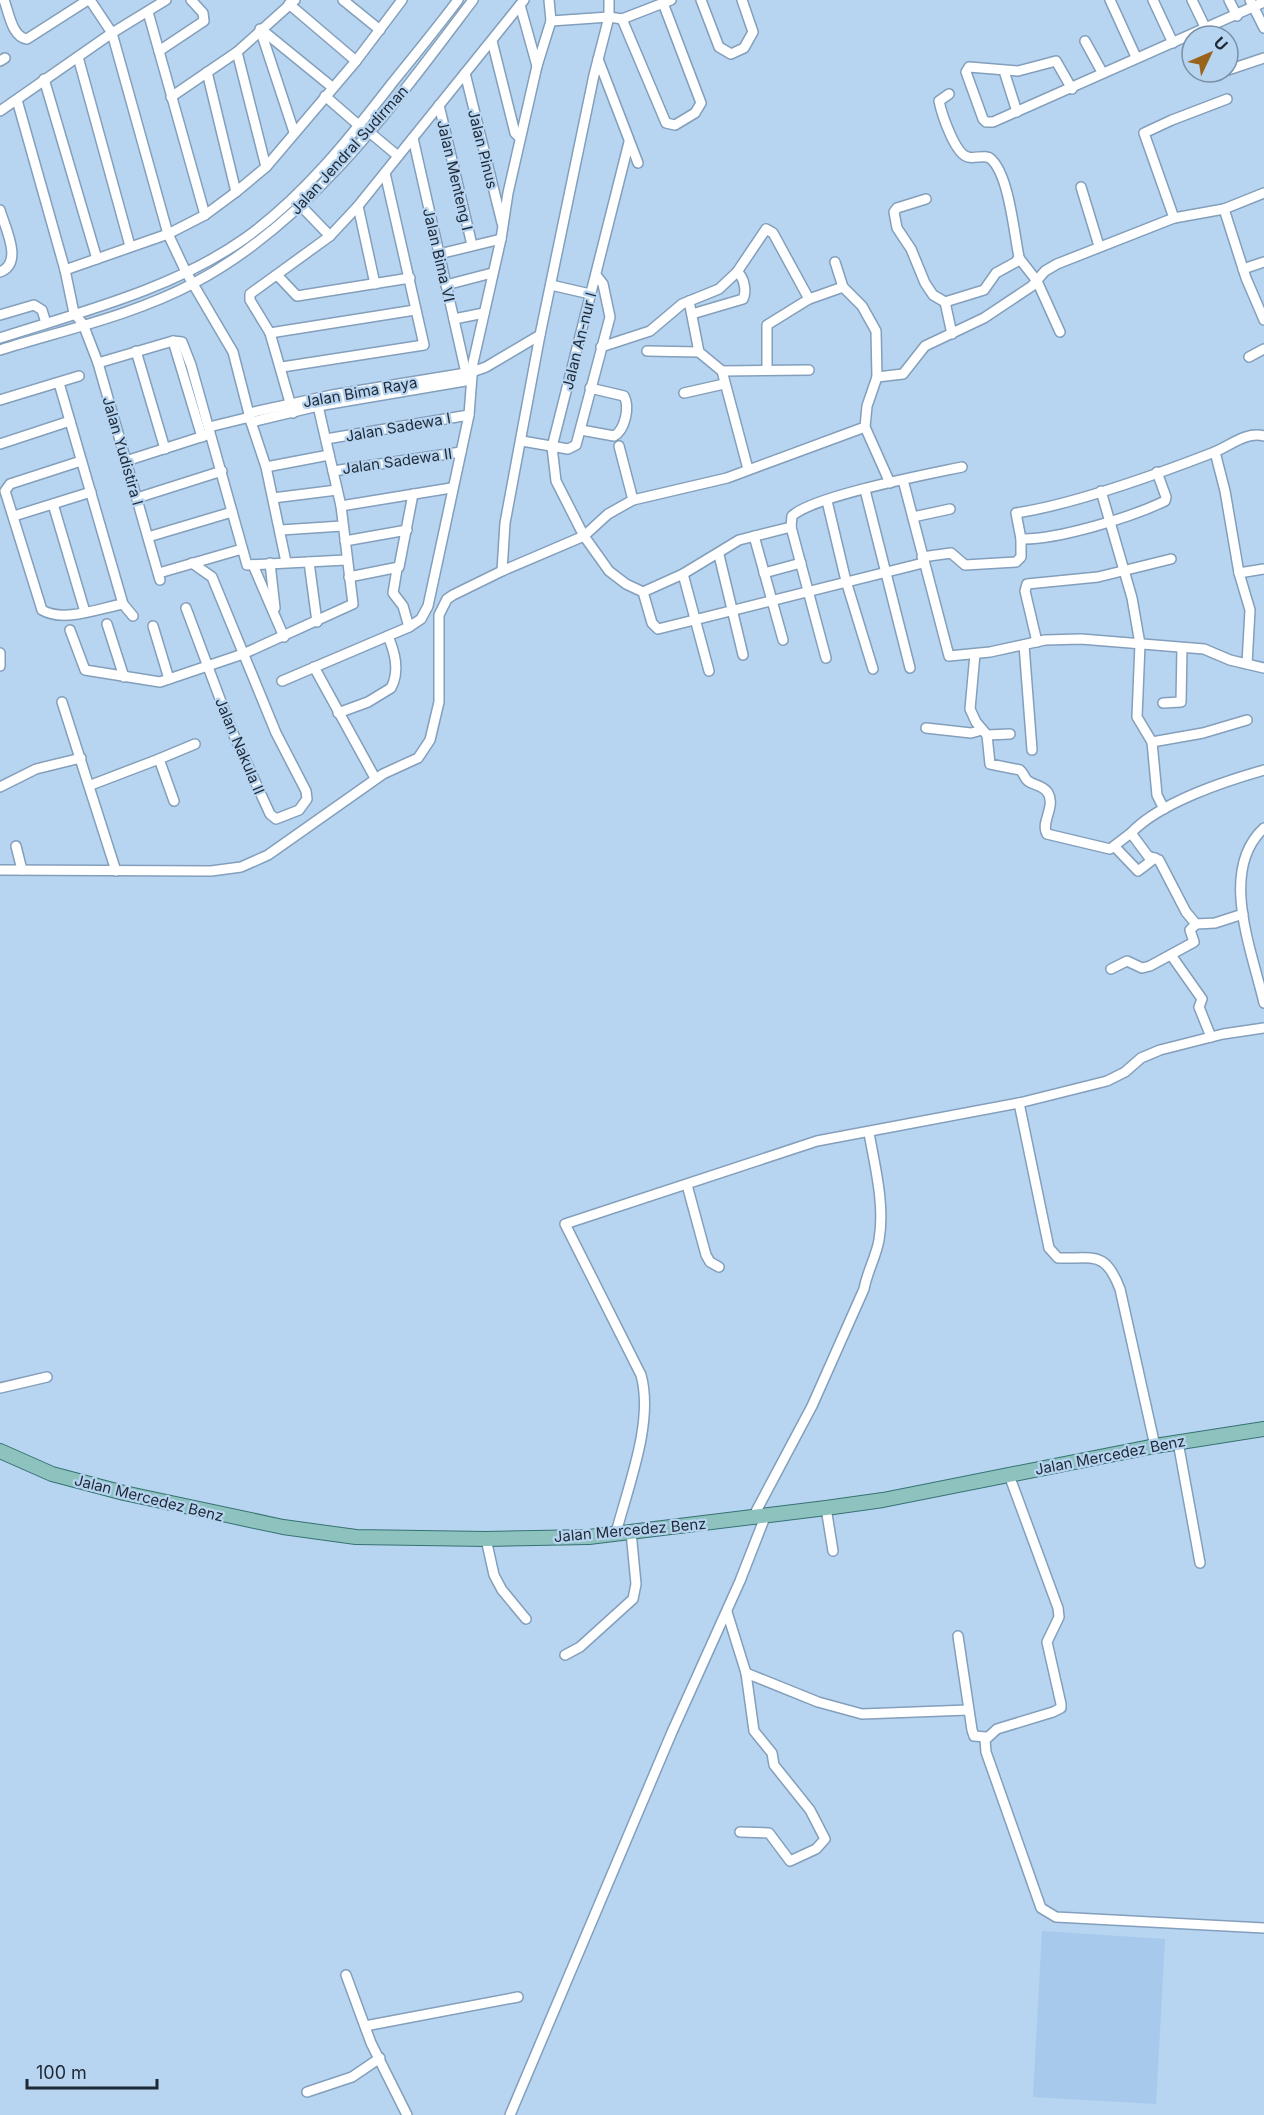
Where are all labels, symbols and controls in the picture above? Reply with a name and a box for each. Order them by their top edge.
north arrow [1180,24,1240,84]
text: U [1210,32,1232,55]
street label: Jalan Jendral Sudirman [286,82,412,218]
street label: Jalan Pinus [464,107,502,191]
street label: Jalan Menteng I [433,118,477,232]
street label: Jalan Bima VI [419,206,459,304]
street label: Jalan An-nur I [558,290,600,392]
street label: Jalan Bima Raya [301,373,419,411]
street label: Jalan Yudistira I [98,394,148,508]
street label: Jalan Sadewa I [344,408,452,446]
street label: Jalan Sadewa II [341,444,453,478]
street label: Jalan Nakula II [211,695,269,797]
street label: Jalan Mercedez Benz [1033,1431,1187,1479]
street label: Jalan Mercedez Benz [72,1470,226,1526]
street label: Jalan Mercedez Benz [553,1514,707,1546]
scale bar [27,2052,158,2090]
text: 100 m [36,2062,87,2083]

